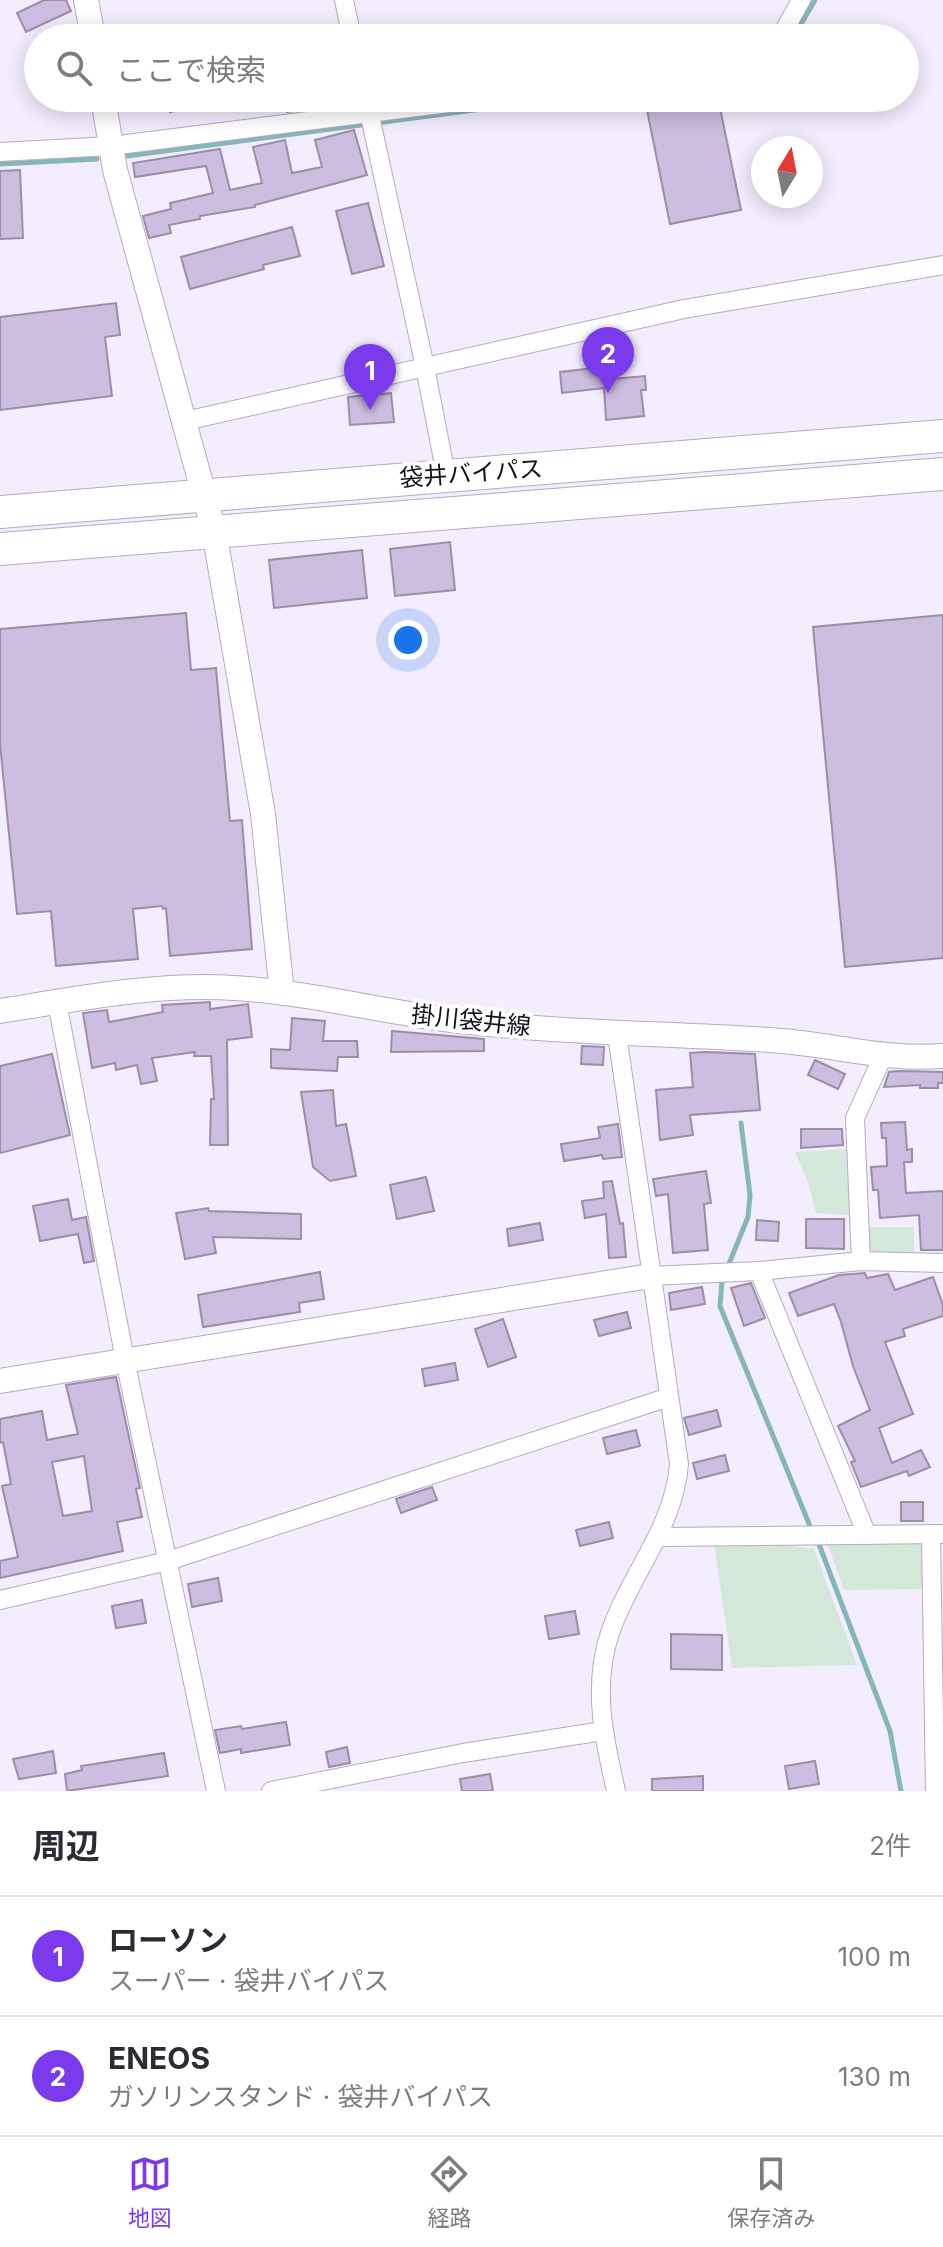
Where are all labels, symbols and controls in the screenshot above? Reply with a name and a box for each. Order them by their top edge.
search box [24,24,919,112]
icon: search [52,46,96,90]
text: ここで検索 [116,52,266,88]
north arrow [751,136,823,208]
pin: 2 [582,327,634,393]
pin: 1 [344,344,396,410]
street label: 袋井バイパス [398,454,544,492]
your location [388,620,428,660]
street label: 掛川袋井線 [410,999,532,1041]
text: 周辺 [32,1825,100,1866]
text: 2件 [869,1830,911,1861]
text: ローソン [108,1922,228,1958]
text: 1 [52,1941,64,1972]
text: 100 m [838,1941,911,1972]
text: スーパー · 袋井バイパス [108,1965,389,1996]
text: ENEOS [108,2040,210,2076]
text: 2 [50,2061,66,2092]
text: 130 m [838,2061,911,2092]
text: ガソリンスタンド · 袋井バイパス [108,2081,493,2112]
tab: 地図 [128,2152,172,2232]
tab: 経路 [427,2152,471,2232]
tab: 保存済み [727,2152,815,2232]

